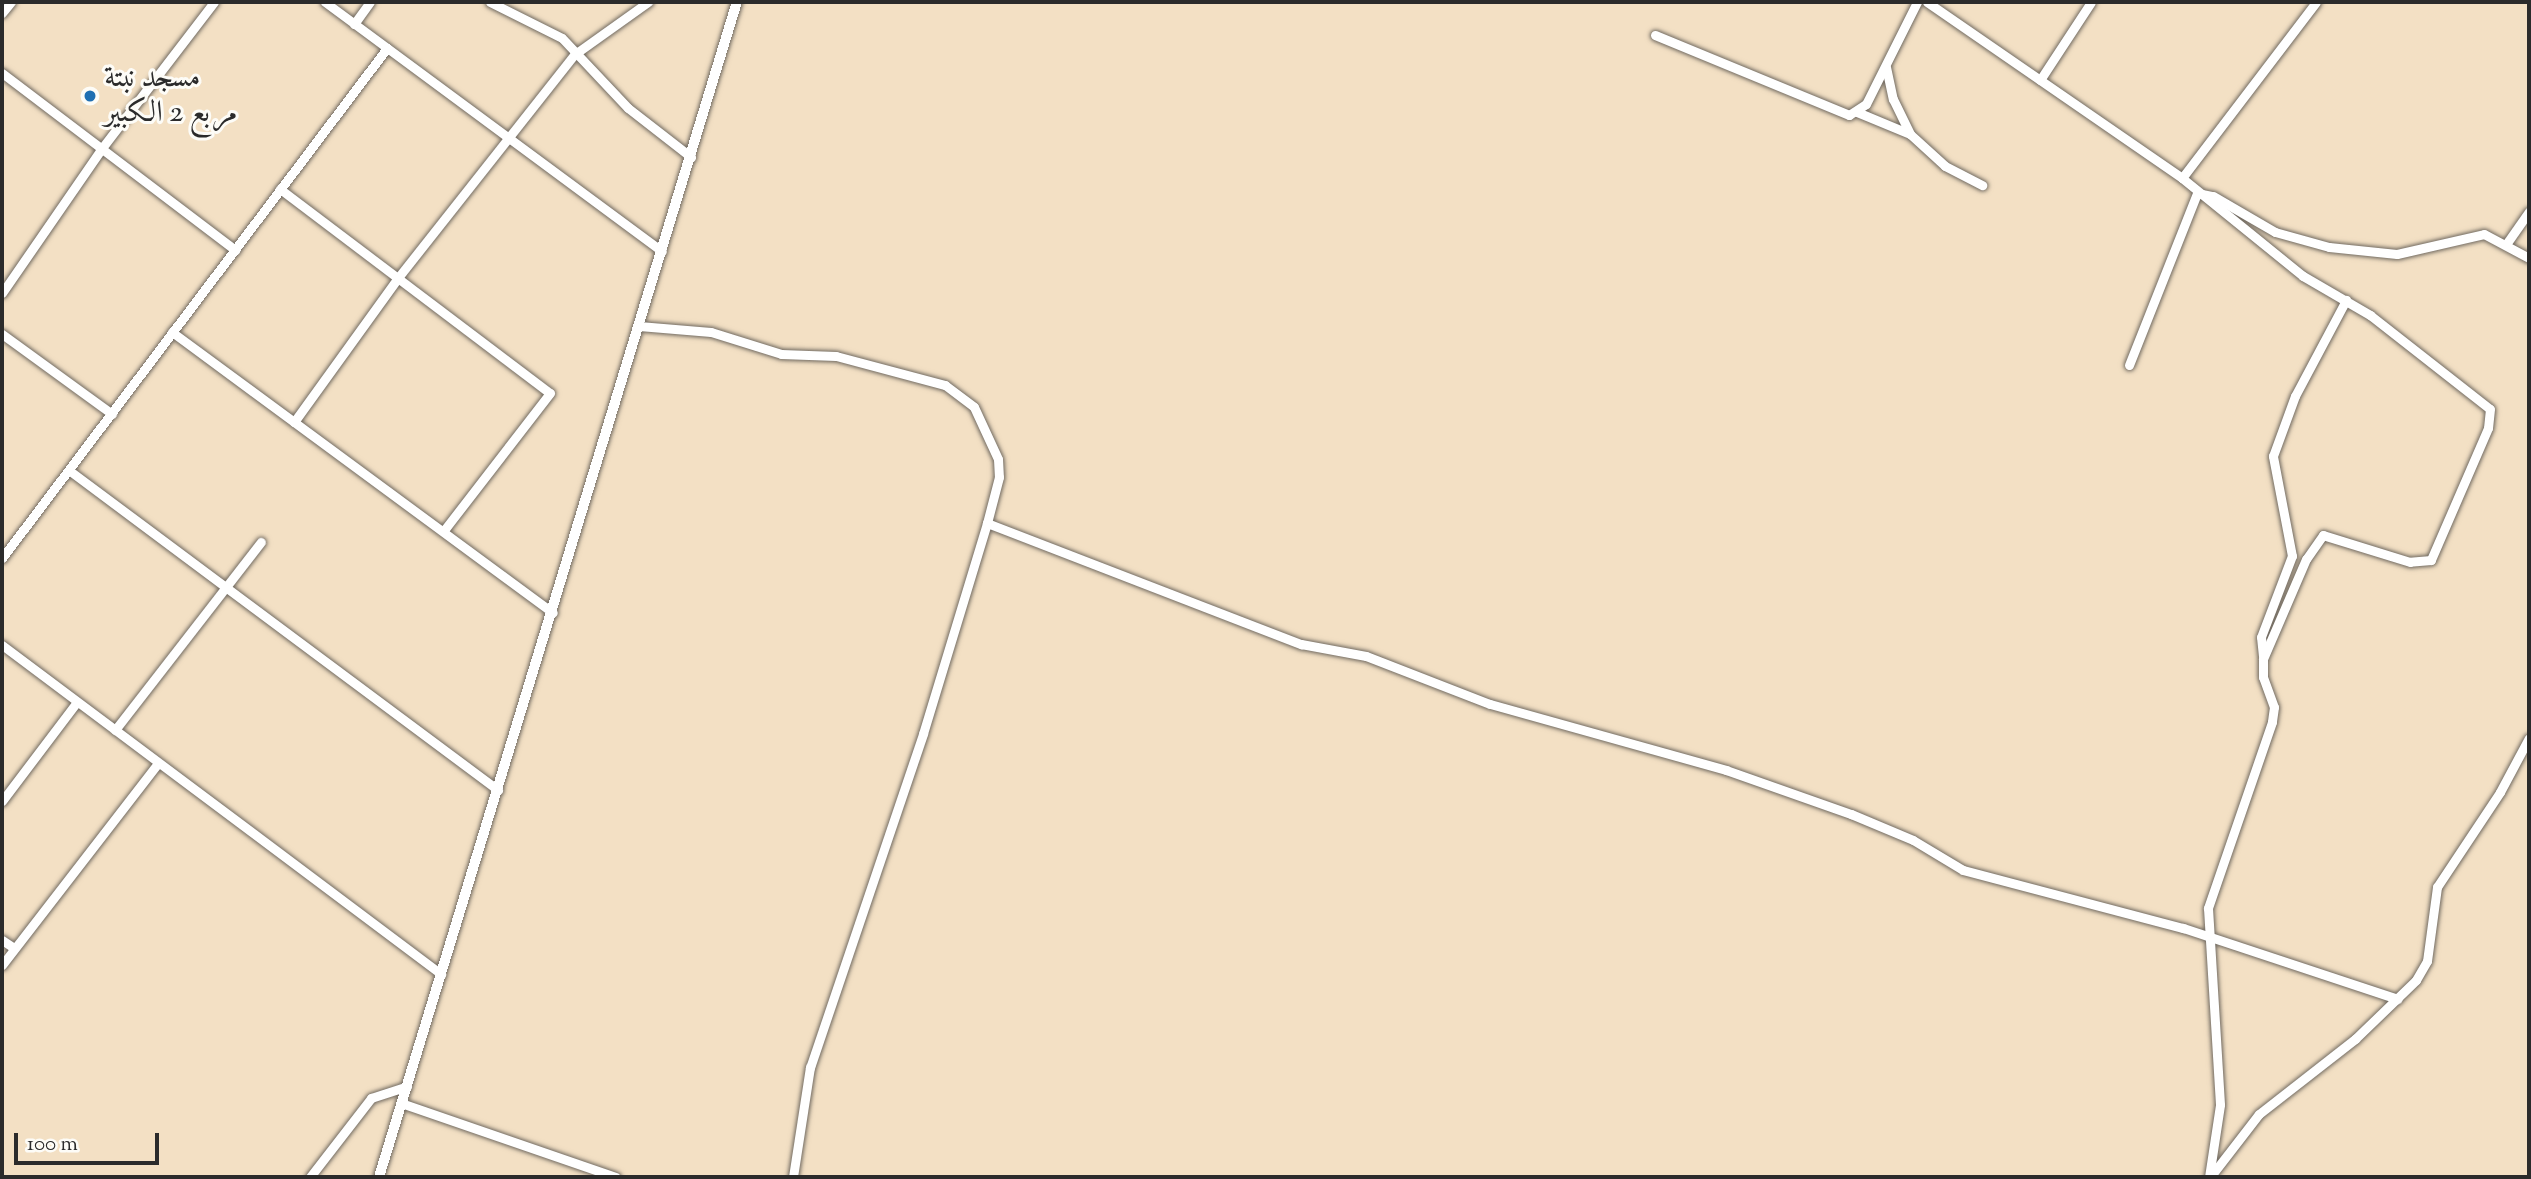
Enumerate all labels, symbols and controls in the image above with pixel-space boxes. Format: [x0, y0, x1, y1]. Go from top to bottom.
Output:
place label: مسجد نبتة مربع 2 الكبير [104, 61, 237, 132]
marker: مسجد نبتة مربع 2 الكبير [82, 88, 98, 104]
scale bar [18, 1120, 163, 1164]
text: 100 m [27, 1130, 78, 1160]

